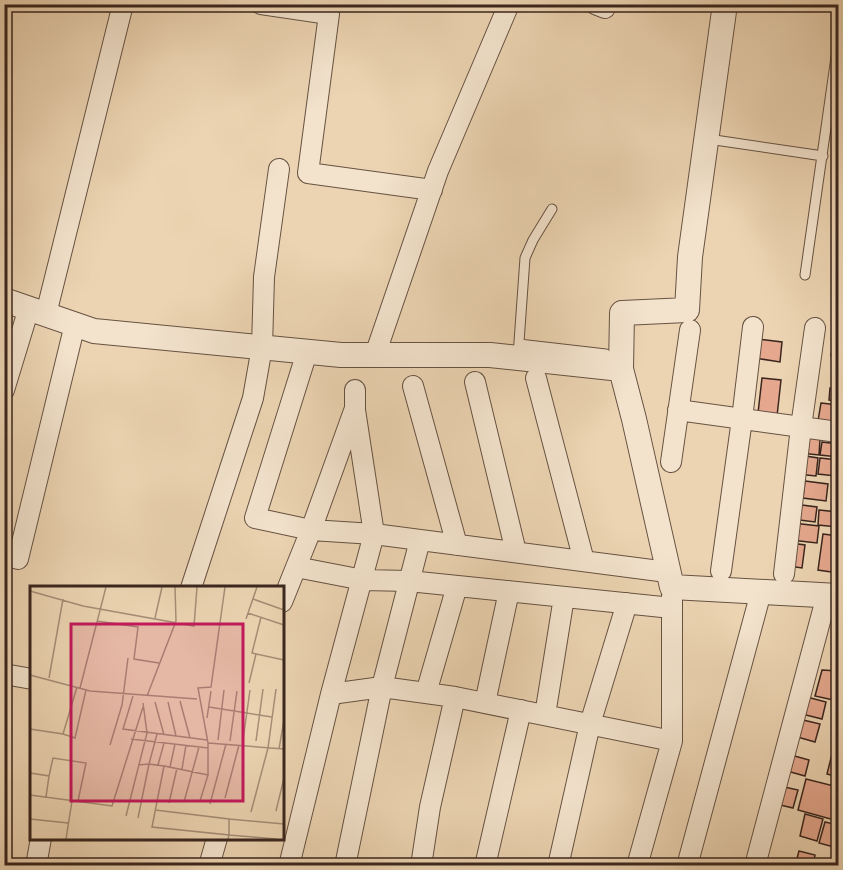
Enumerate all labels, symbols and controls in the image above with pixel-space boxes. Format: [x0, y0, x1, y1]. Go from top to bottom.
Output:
inset map [30, 586, 284, 840]

